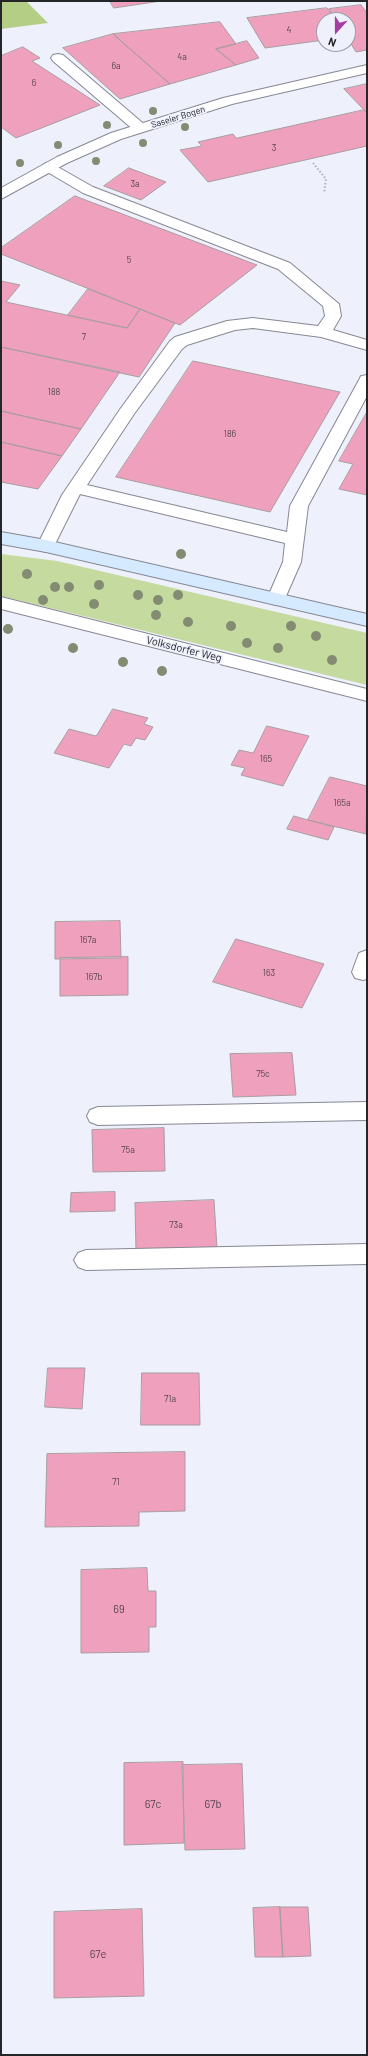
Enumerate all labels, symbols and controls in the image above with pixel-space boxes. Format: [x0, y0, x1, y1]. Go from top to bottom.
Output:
north arrow [316, 12, 356, 52]
house number: 4 [287, 25, 291, 35]
text: N [326, 35, 338, 50]
house number: 4a [177, 52, 187, 62]
house number: 6a [111, 61, 121, 71]
house number: 6 [32, 78, 36, 88]
street label: Saseler Bogen [150, 104, 206, 130]
house number: 3 [272, 143, 276, 153]
house number: 3a [130, 179, 140, 189]
house number: 5 [127, 255, 131, 265]
house number: 7 [82, 332, 86, 342]
house number: 188 [48, 387, 60, 397]
house number: 186 [224, 429, 236, 439]
street label: Volksdorfer Weg [145, 633, 223, 665]
house number: 165 [260, 754, 272, 764]
house number: 165a [333, 798, 351, 808]
house number: 167a [80, 935, 96, 945]
house number: 163 [263, 968, 275, 978]
house number: 167b [86, 972, 102, 982]
house number: 75c [256, 1069, 270, 1079]
house number: 75a [121, 1145, 135, 1155]
house number: 73a [169, 1220, 183, 1230]
house number: 71a [164, 1394, 176, 1404]
house number: 71 [112, 1477, 120, 1487]
house number: 69 [113, 1602, 125, 1616]
house number: 67c [145, 1797, 161, 1811]
house number: 67b [205, 1797, 221, 1811]
house number: 67e [90, 1947, 106, 1961]

